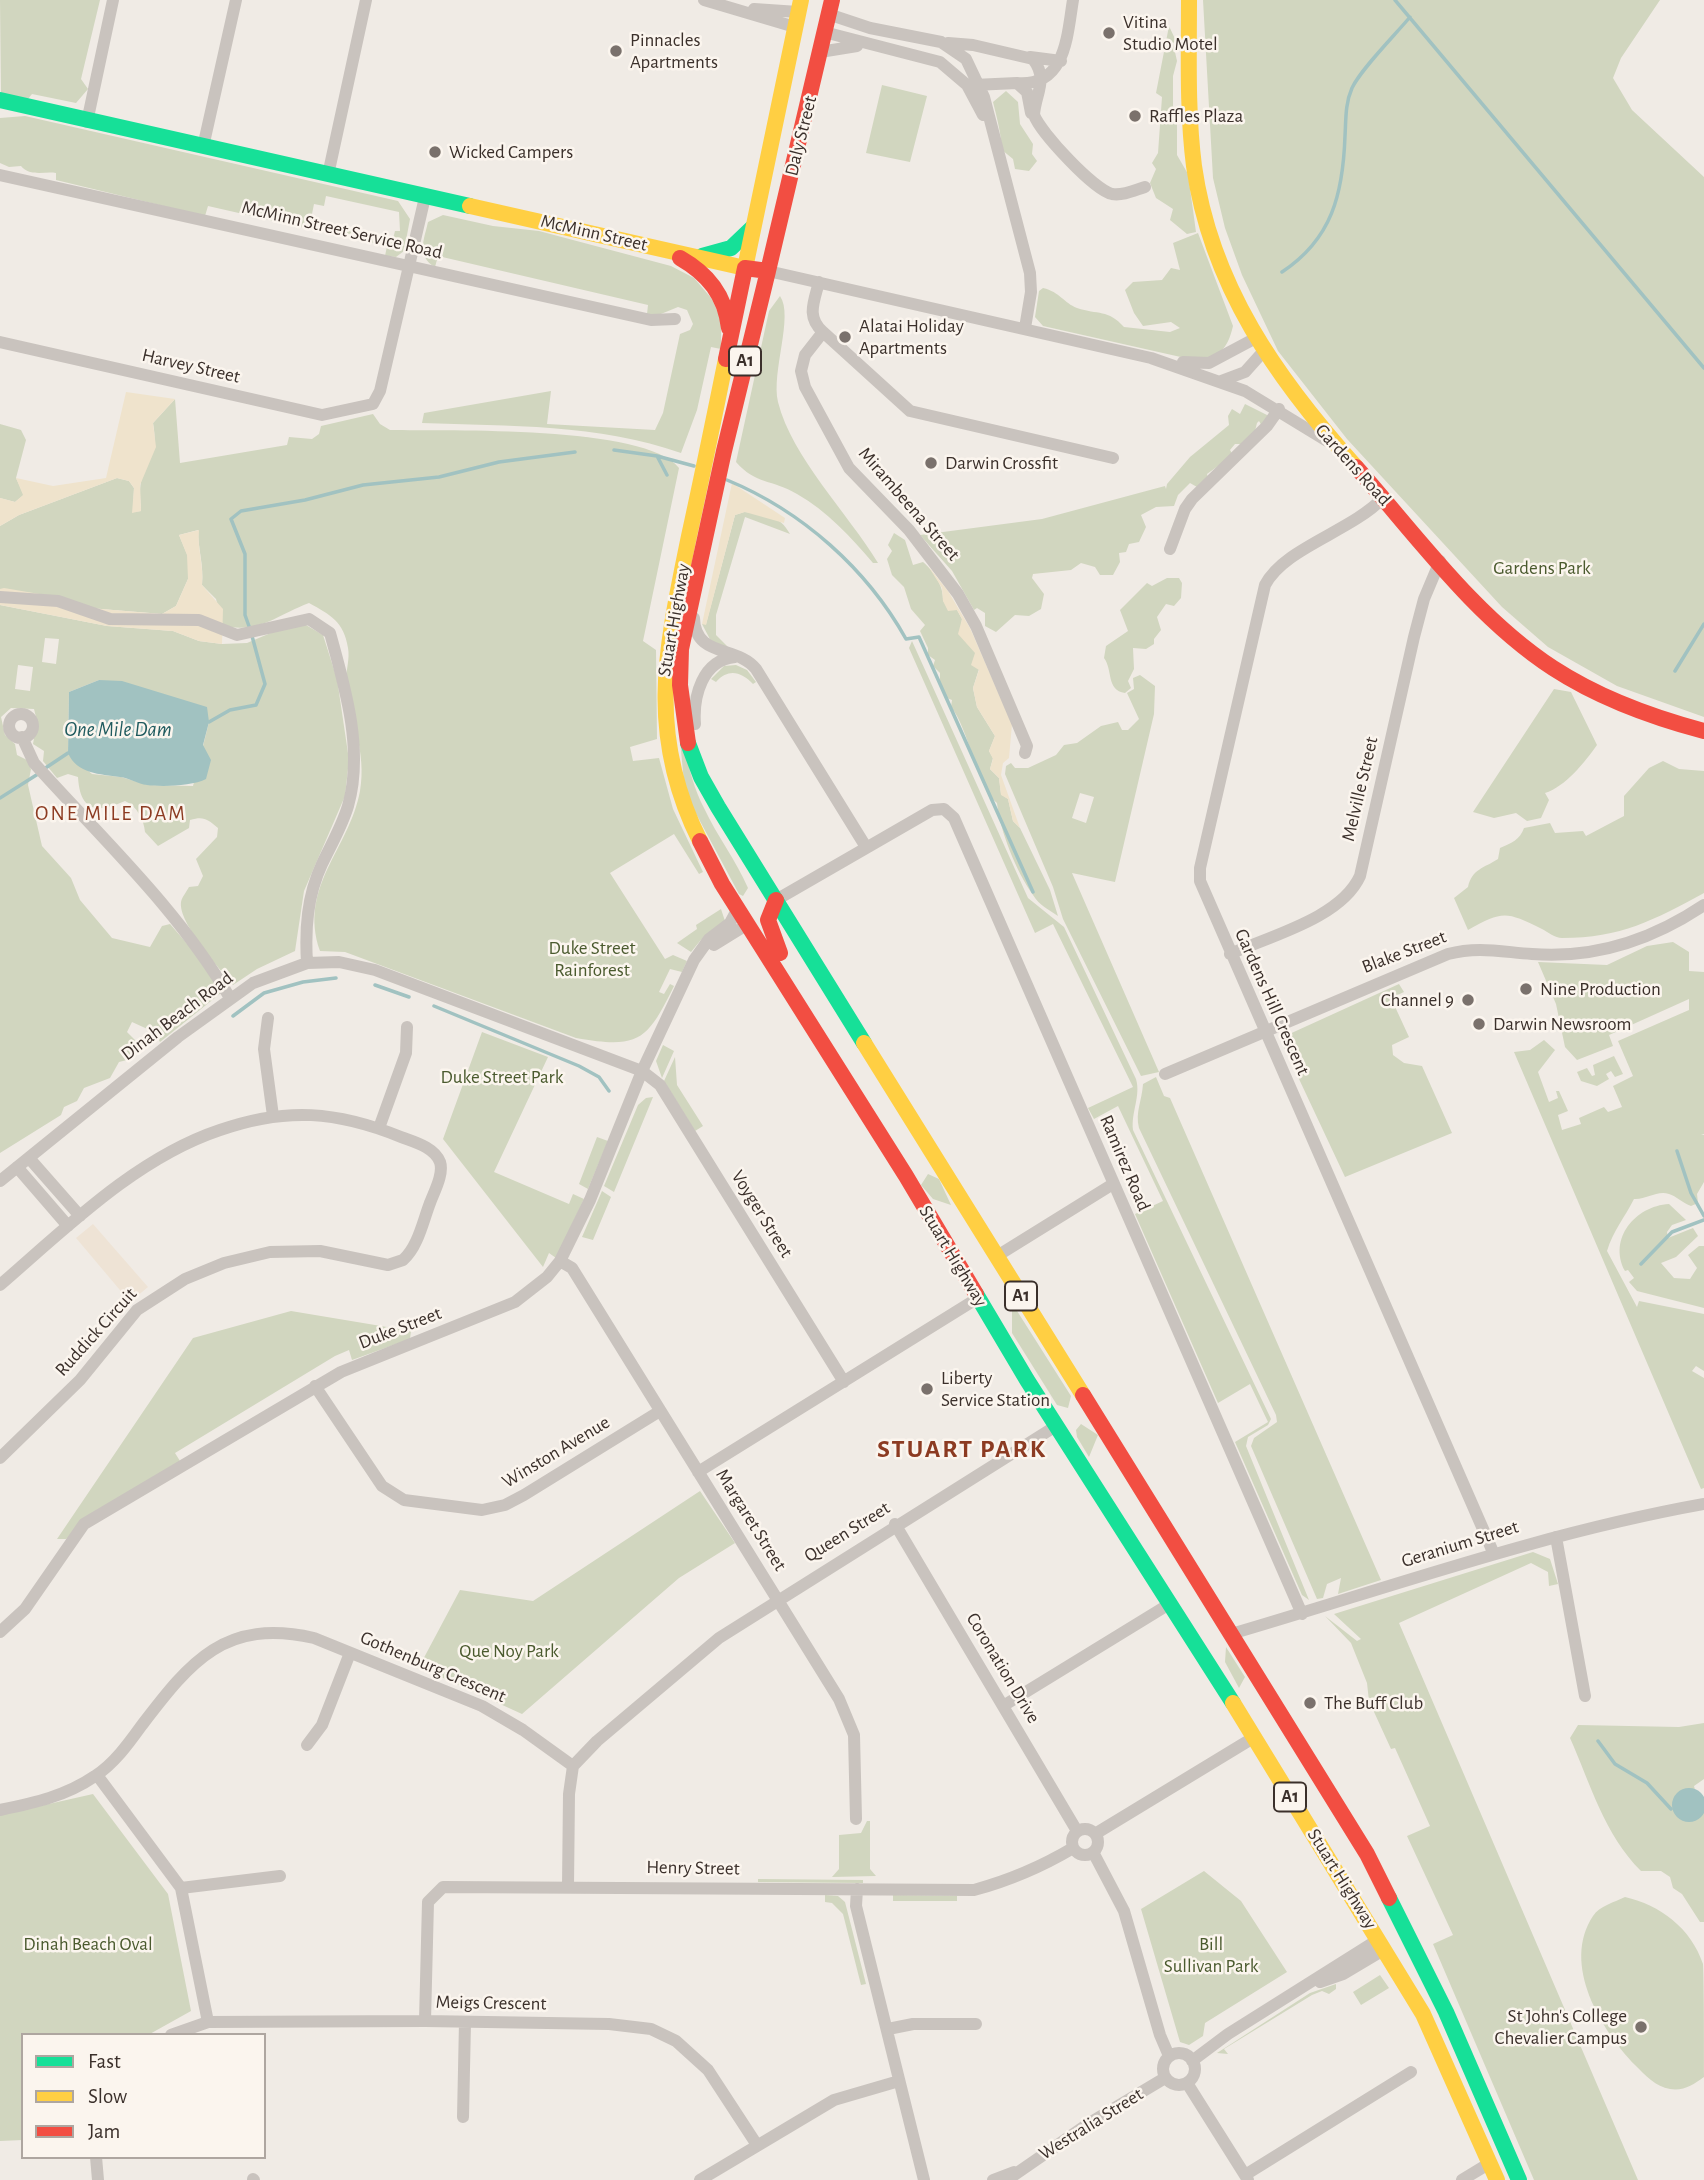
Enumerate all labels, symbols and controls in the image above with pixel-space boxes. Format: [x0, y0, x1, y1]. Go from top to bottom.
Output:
place label: Vitina Studio Motel [1123, 11, 1218, 55]
marker: Vitina Studio Motel [1101, 25, 1117, 41]
place label: Pinnacles Apartments [630, 29, 718, 73]
marker: Pinnacles Apartments [608, 43, 624, 59]
street label: Daly Street [780, 94, 822, 178]
place label: Raffles Plaza [1149, 105, 1243, 127]
marker: Raffles Plaza [1127, 108, 1143, 124]
place label: Wicked Campers [449, 141, 573, 163]
marker: Wicked Campers [427, 144, 443, 160]
street label: McMinn Street Service Road [239, 196, 445, 264]
street label: McMinn Street [538, 210, 650, 256]
place label: Alatai Holiday Apartments [859, 315, 964, 359]
marker: Alatai Holiday Apartments [837, 329, 853, 345]
street label: Harvey Street [140, 344, 242, 388]
road number: A1 [729, 346, 761, 376]
street label: Gardens Road [1310, 419, 1396, 511]
street label: Mirambeena Street [853, 443, 965, 565]
place label: Darwin Crossfit [945, 452, 1058, 474]
marker: Darwin Crossfit [923, 455, 939, 471]
park label: Gardens Park [1493, 557, 1591, 579]
street label: Stuart Highway [653, 562, 695, 678]
water label: One Mile Dam [64, 717, 172, 743]
street label: Melville Street [1337, 734, 1383, 844]
district label: ONE MILE DAM [37, 801, 185, 827]
street label: Gardens Hill Crescent [1229, 925, 1315, 1079]
street label: Blake Street [1359, 925, 1449, 979]
park label: Duke Street Rainforest [549, 937, 635, 981]
street label: Dinah Beach Road [117, 967, 237, 1065]
place label: Nine Production [1540, 978, 1661, 1000]
marker: Nine Production [1518, 981, 1534, 997]
place label: Channel 9 [1381, 989, 1454, 1011]
marker: Channel 9 [1460, 992, 1476, 1008]
place label: Darwin Newsroom [1493, 1013, 1632, 1035]
marker: Darwin Newsroom [1471, 1016, 1487, 1032]
park label: Duke Street Park [441, 1066, 563, 1088]
street label: Ramirez Road [1095, 1112, 1155, 1214]
street label: Voyger Street [726, 1166, 798, 1262]
street label: Stuart Highway [914, 1201, 992, 1311]
road number: A1 [1005, 1282, 1037, 1310]
street label: Ruddick Circuit [50, 1283, 142, 1381]
street label: Duke Street [355, 1302, 445, 1354]
place label: Liberty Service Station [941, 1367, 1050, 1411]
marker: Liberty Service Station [919, 1381, 935, 1397]
street label: Winston Avenue [498, 1411, 614, 1493]
district label: STUART PARK [878, 1433, 1046, 1465]
street label: Margaret Street [711, 1465, 791, 1575]
street label: Queen Street [800, 1497, 894, 1567]
street label: Geranium Street [1399, 1515, 1521, 1573]
street label: Coronation Drive [961, 1609, 1045, 1727]
street label: Gothenburg Crescent [357, 1626, 509, 1708]
park label: Que Noy Park [459, 1640, 559, 1662]
place label: The Buff Club [1324, 1692, 1423, 1714]
marker: The Buff Club [1302, 1695, 1318, 1711]
road number: A1 [1274, 1782, 1306, 1812]
street label: Stuart Highway [1302, 1825, 1382, 1933]
street label: Henry Street [646, 1856, 740, 1880]
park label: Dinah Beach Oval [23, 1933, 153, 1955]
park label: Bill Sullivan Park [1164, 1933, 1258, 1977]
street label: Meigs Crescent [435, 1991, 547, 2015]
place label: St John's College Chevalier Campus [1495, 2005, 1627, 2049]
marker: St John's College Chevalier Campus [1633, 2019, 1649, 2035]
legend [21, 2033, 266, 2159]
text: Fast [88, 2051, 121, 2072]
street label: Westralia Street [1035, 2083, 1147, 2165]
text: Slow [88, 2086, 127, 2107]
text: Jam [88, 2121, 120, 2142]

